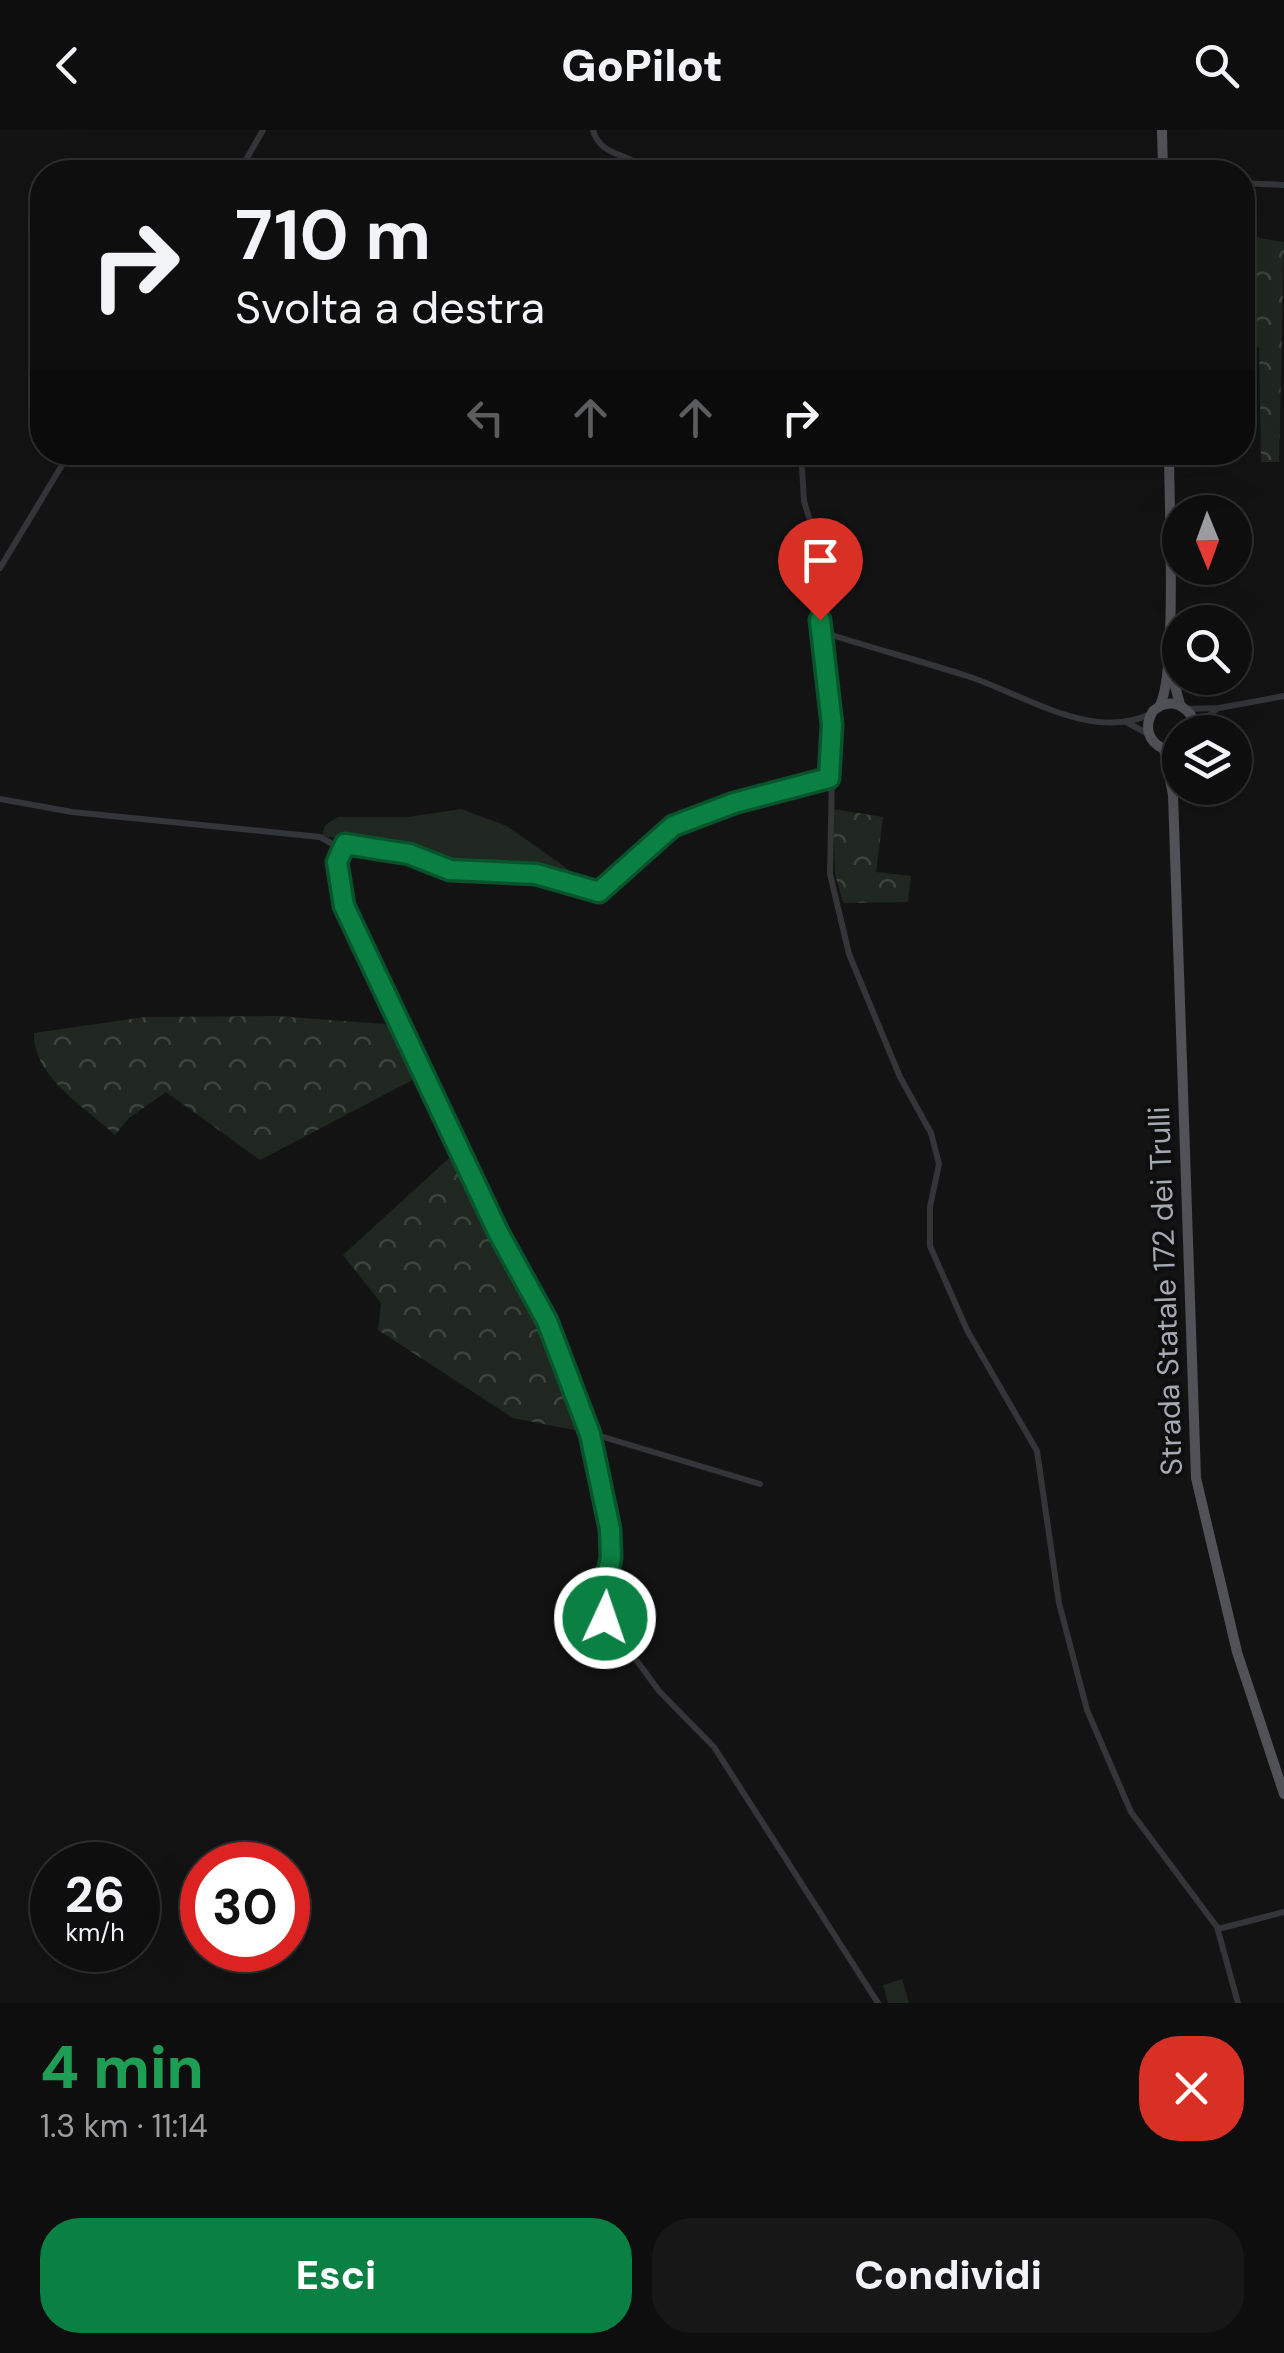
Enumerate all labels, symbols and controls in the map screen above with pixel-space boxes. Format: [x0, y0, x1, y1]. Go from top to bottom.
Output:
text: GoPilot [561, 36, 723, 95]
icon: back [40, 38, 95, 93]
icon: search [1189, 38, 1244, 93]
text: 710 m [235, 190, 431, 281]
icon: right [70, 200, 200, 330]
text: Svolta a destra [235, 278, 545, 337]
icon: left [458, 390, 513, 445]
icon: ahead [563, 390, 618, 445]
icon: ahead [668, 390, 723, 445]
icon: right [773, 390, 828, 445]
north arrow [1162, 495, 1252, 585]
map controls [1162, 495, 1252, 805]
pin [778, 518, 863, 621]
icon: arrive [793, 533, 848, 588]
button: search [1162, 605, 1252, 695]
button: layers [1162, 715, 1252, 805]
street label: Strada Statale 172 dei Trulli [1139, 1106, 1191, 1476]
position arrow [553, 1566, 657, 1670]
speed limit sign: 30 [180, 1842, 310, 1972]
text: 26 [65, 1862, 125, 1928]
text: km/h [65, 1916, 125, 1949]
text: 4 min [40, 2028, 204, 2107]
button: close [1139, 2036, 1244, 2141]
text: 1.3 km · 11:14 [40, 2105, 208, 2147]
button: Esci [40, 2218, 632, 2333]
button: Condividi [652, 2218, 1244, 2333]

